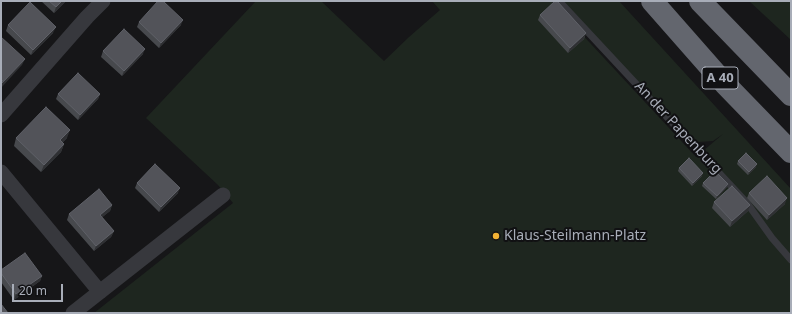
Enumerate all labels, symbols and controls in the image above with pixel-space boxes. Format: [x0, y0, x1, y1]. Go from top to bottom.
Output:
road number: A 40 [702, 67, 738, 89]
street label: An der Papenburg [631, 78, 725, 178]
place label: Klaus-Steilmann-Platz [504, 228, 646, 244]
marker: Klaus-Steilmann-Platz [491, 231, 501, 241]
scale bar [14, 276, 65, 302]
text: 20 m [19, 282, 47, 299]

